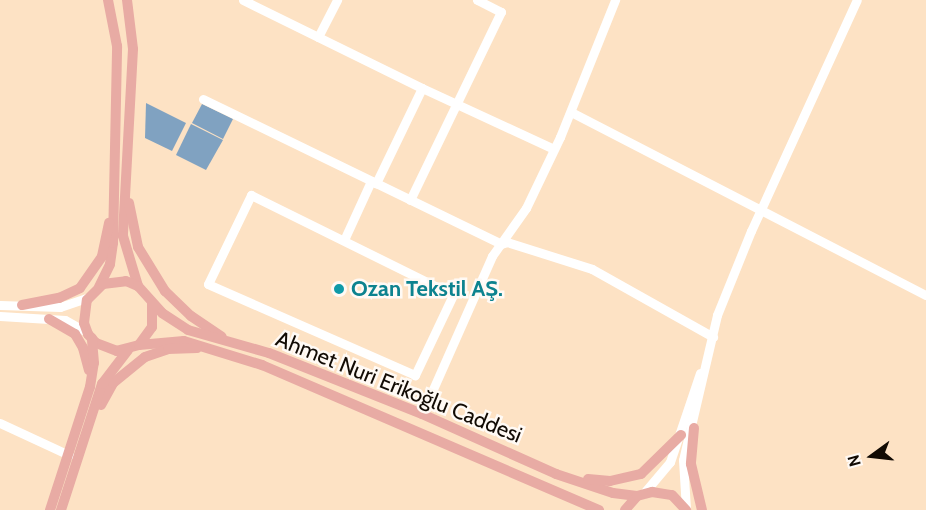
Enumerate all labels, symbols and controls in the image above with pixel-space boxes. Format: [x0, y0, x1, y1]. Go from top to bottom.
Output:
place label: Ozan Tekstil AŞ. [351, 276, 503, 302]
marker: Ozan Tekstil AŞ. [332, 282, 346, 296]
street label: Ahmet Nuri Erikoğlu Caddesi [272, 325, 526, 449]
north arrow [842, 426, 902, 486]
text: N [843, 453, 865, 469]

